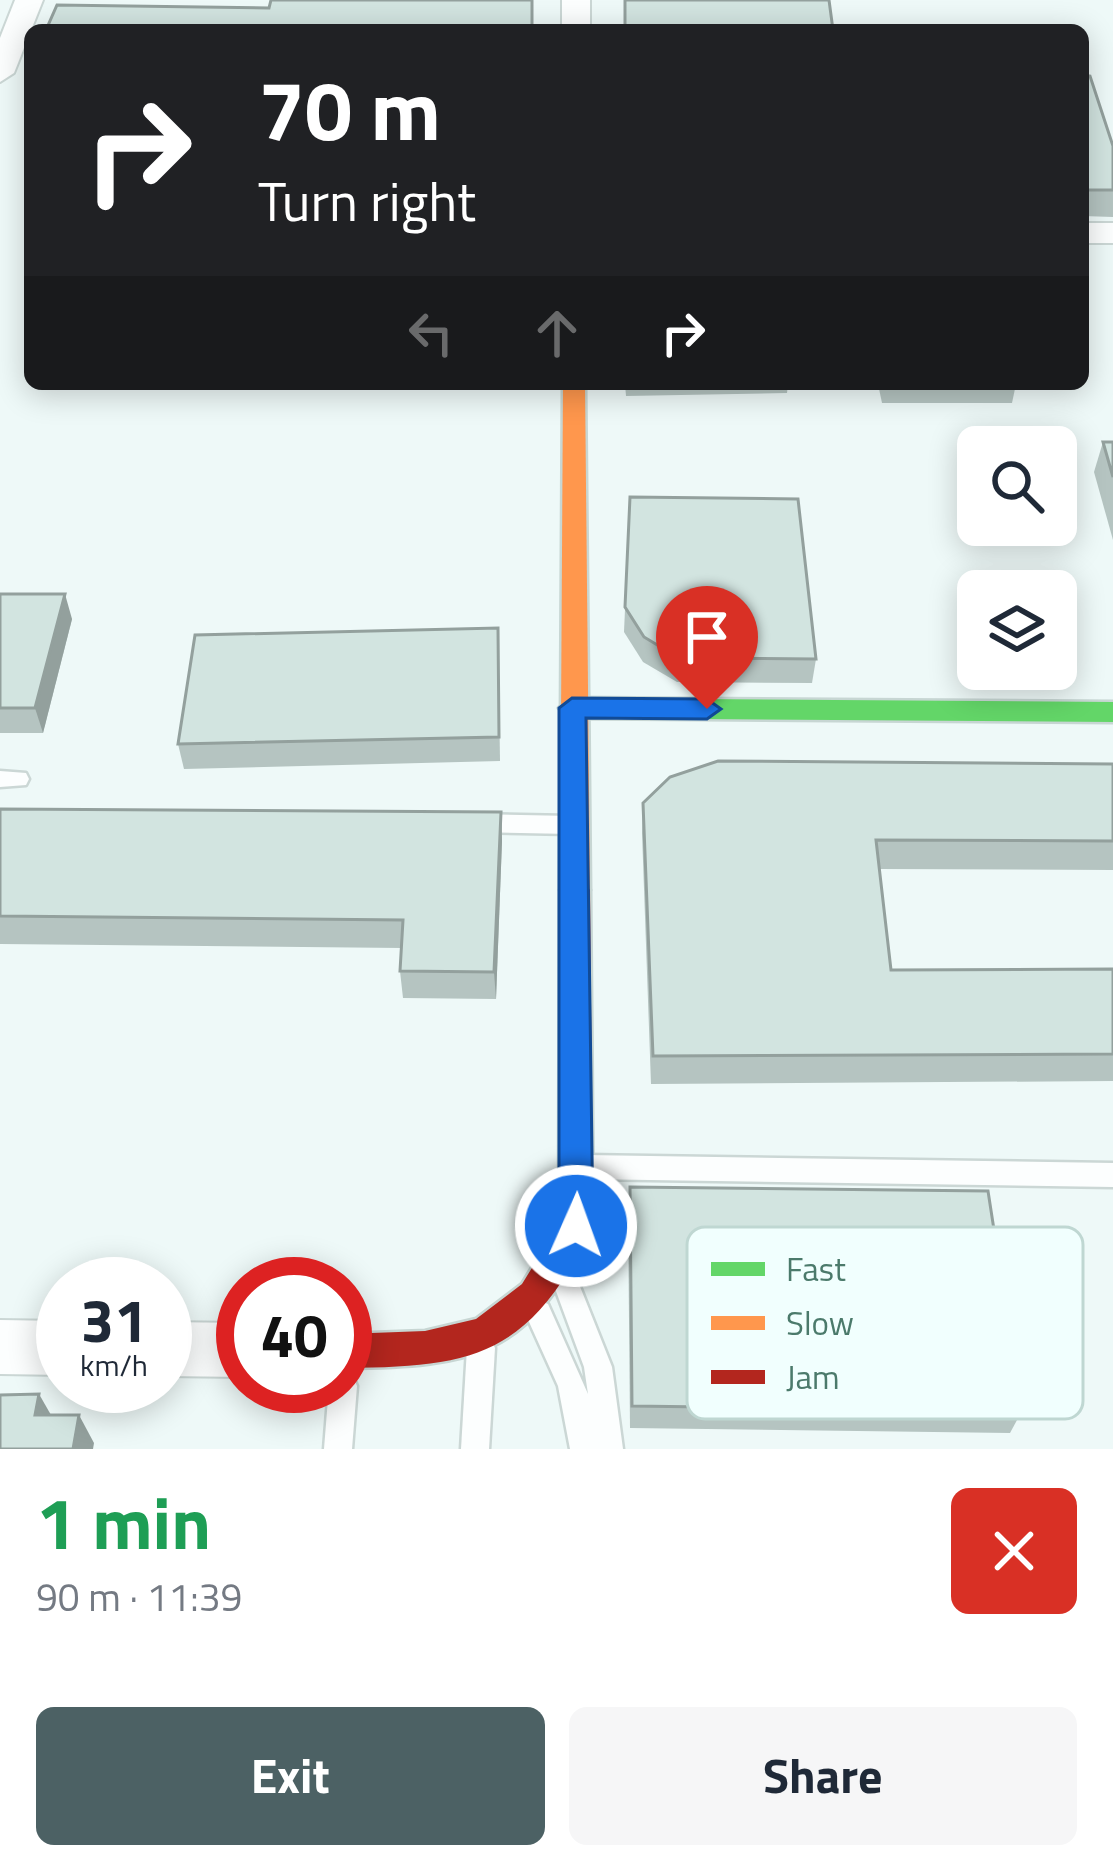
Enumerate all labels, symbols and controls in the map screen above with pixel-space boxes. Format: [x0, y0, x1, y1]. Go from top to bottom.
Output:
text: 70 m [258, 45, 441, 173]
icon: right [60, 72, 216, 228]
text: Turn right [258, 160, 476, 242]
icon: left [398, 300, 464, 366]
icon: ahead [524, 300, 590, 366]
icon: right [650, 300, 716, 366]
map controls [957, 426, 1077, 690]
button: search [957, 426, 1077, 546]
button: layers [957, 570, 1077, 690]
pin [656, 586, 758, 709]
icon: arrive [674, 604, 740, 670]
position arrow [513, 1163, 639, 1289]
legend [687, 1227, 1083, 1419]
text: Fast [786, 1244, 846, 1294]
speed limit sign: 40 [216, 1257, 372, 1413]
text: 31 [80, 1274, 148, 1365]
text: Slow [786, 1298, 854, 1348]
text: km/h [80, 1342, 148, 1388]
text: Jam [786, 1352, 840, 1402]
text: 1 min [36, 1467, 211, 1577]
button: close [951, 1488, 1077, 1614]
text: 90 m · 11:39 [36, 1567, 242, 1626]
button: Exit [36, 1707, 545, 1845]
button: Share [569, 1707, 1077, 1845]

